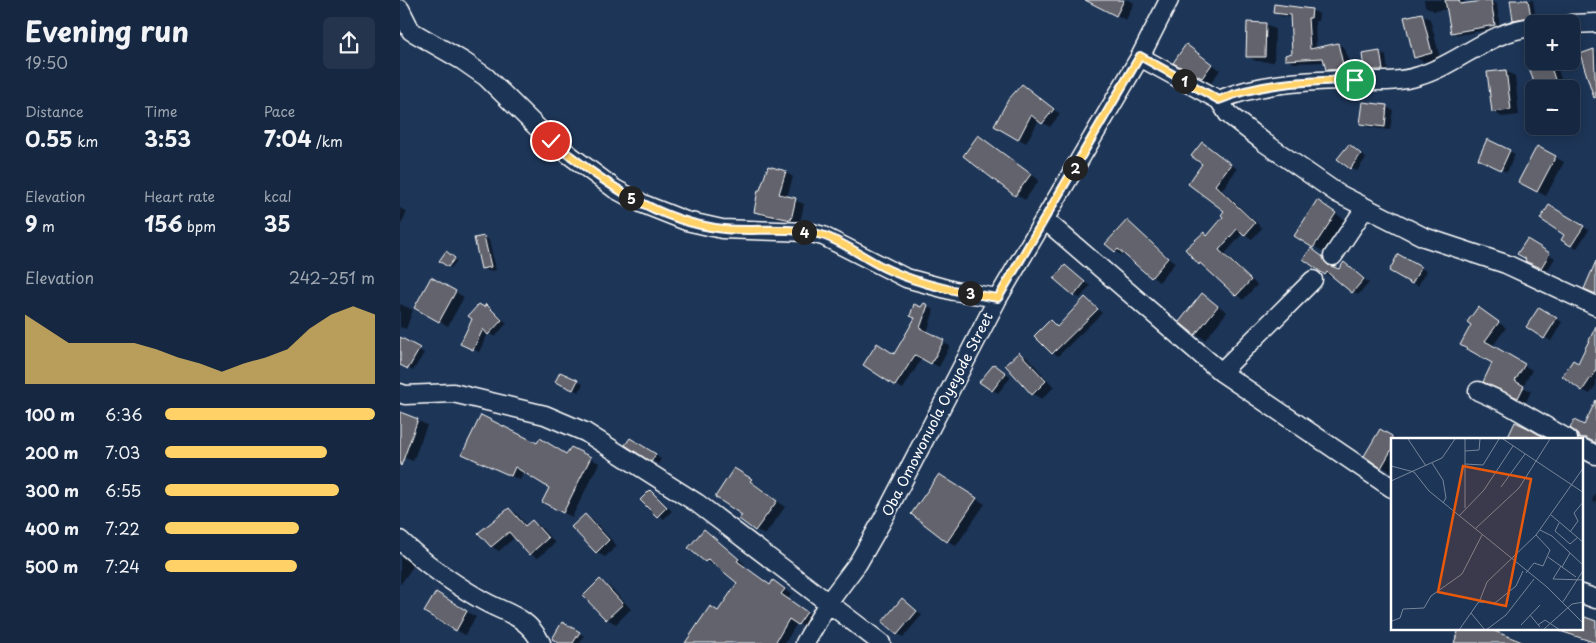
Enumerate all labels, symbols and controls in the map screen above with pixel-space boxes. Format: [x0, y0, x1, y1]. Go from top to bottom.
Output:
text: Evening run [25, 9, 189, 52]
map controls [1525, 15, 1580, 135]
button: + [1525, 15, 1580, 70]
button: share [323, 17, 375, 69]
text: 19:50 [25, 50, 68, 74]
pin [1334, 59, 1376, 101]
icon: arrive [1341, 66, 1369, 94]
pin: 1 [1172, 68, 1196, 94]
text: 1 [1181, 71, 1188, 92]
button: − [1525, 80, 1580, 135]
text: Distance [25, 101, 84, 122]
text: Time [144, 101, 177, 122]
text: Pace [264, 101, 295, 122]
pin [530, 120, 572, 162]
text: 0.55 [25, 122, 73, 154]
text: 3:53 [144, 122, 191, 154]
text: 7:04 [264, 122, 311, 154]
icon: check [537, 127, 565, 155]
text: km [73, 131, 98, 152]
text: /km [311, 131, 343, 152]
pin: 2 [1062, 156, 1088, 180]
text: 2 [1071, 158, 1080, 179]
text: Elevation [25, 186, 85, 207]
text: Heart rate [144, 186, 215, 207]
text: kcal [264, 186, 292, 207]
pin: 5 [618, 186, 644, 210]
text: 5 [627, 188, 636, 209]
text: 9 [25, 207, 38, 239]
text: 156 [144, 207, 182, 239]
text: 35 [264, 207, 291, 239]
text: m [38, 216, 55, 237]
text: bpm [182, 216, 216, 237]
pin: 4 [792, 220, 816, 244]
text: 4 [800, 222, 809, 243]
text: Elevation [25, 265, 94, 289]
text: 242–251 m [289, 265, 375, 289]
pin: 3 [958, 280, 982, 306]
text: 3 [966, 283, 975, 304]
street label: Oba Omowonuola Oyeyode Street [876, 308, 998, 520]
text: 100 m [25, 402, 75, 426]
text: 6:36 [105, 402, 143, 426]
inset map [1391, 438, 1584, 630]
text: 200 m [25, 440, 79, 464]
text: 7:03 [105, 440, 140, 464]
text: 300 m [25, 478, 79, 502]
text: 6:55 [105, 478, 141, 502]
text: 400 m [25, 516, 79, 540]
text: 7:22 [105, 516, 140, 540]
text: 500 m [25, 554, 78, 578]
text: 7:24 [105, 554, 140, 578]

